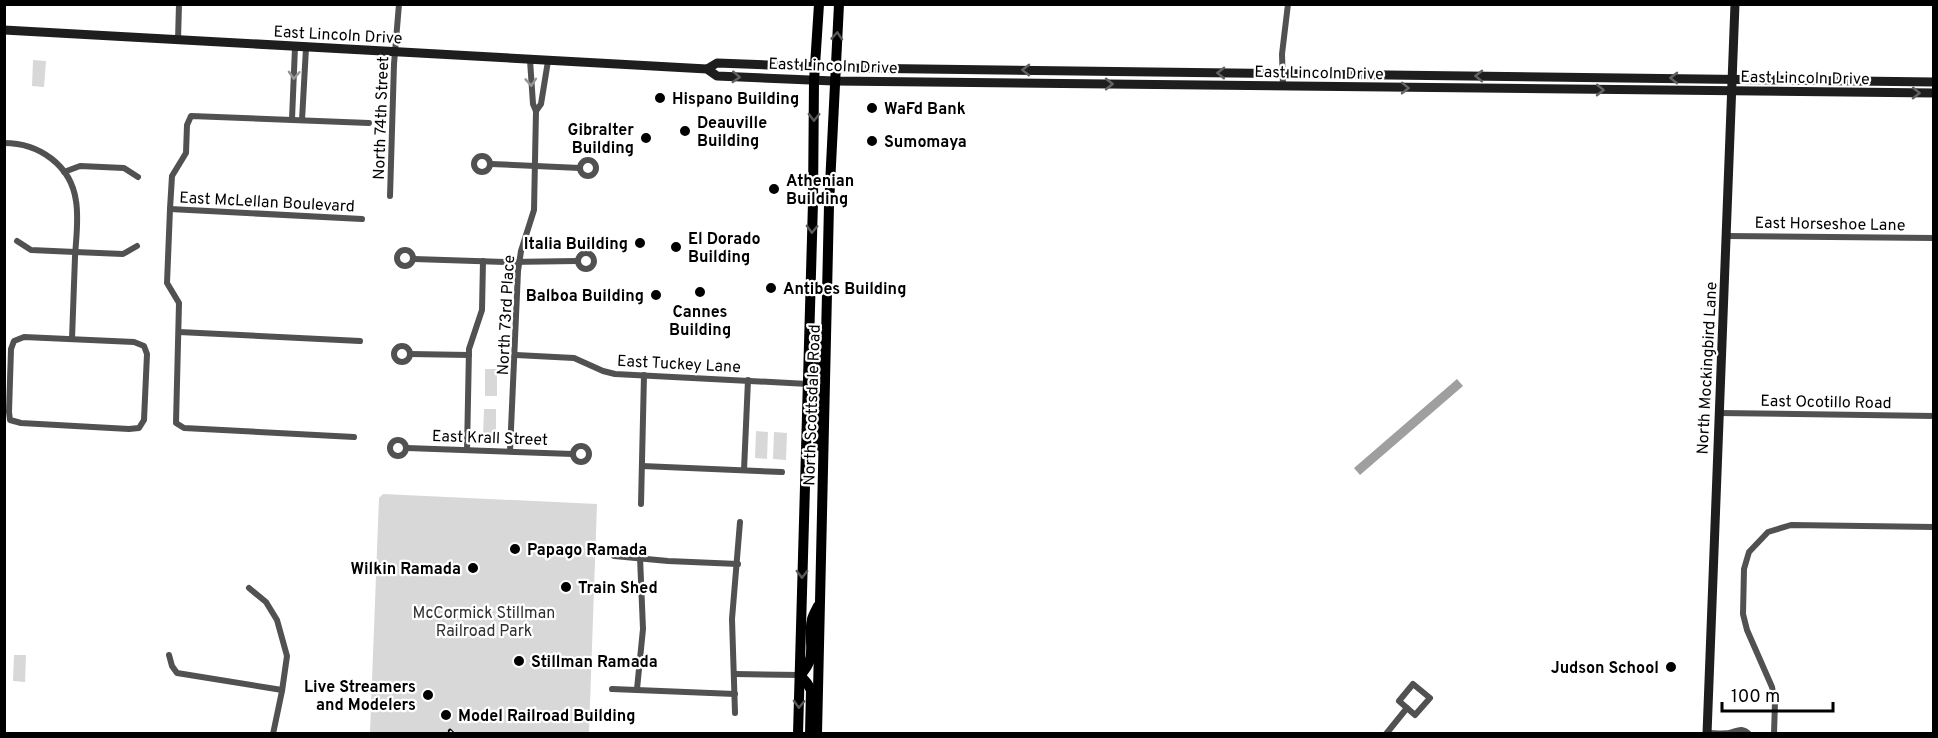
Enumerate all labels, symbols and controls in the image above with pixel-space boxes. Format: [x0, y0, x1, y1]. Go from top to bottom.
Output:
street label: East Lincoln Drive [273, 23, 403, 49]
one-way arrow [830, 31, 843, 40]
street label: East Lincoln Drive [768, 55, 898, 79]
street label: North 74th Street [370, 56, 394, 180]
street label: East Lincoln Drive [1254, 63, 1384, 85]
one-way arrow [1021, 64, 1030, 76]
one-way arrow [1216, 67, 1225, 80]
street label: East Lincoln Drive [1740, 68, 1870, 90]
one-way arrow [732, 70, 741, 83]
one-way arrow [1474, 70, 1483, 82]
one-way arrow [288, 71, 301, 80]
one-way arrow [1669, 72, 1678, 84]
one-way arrow [524, 77, 537, 86]
one-way arrow [1104, 78, 1113, 90]
one-way arrow [1400, 82, 1409, 94]
one-way arrow [1595, 84, 1604, 96]
one-way arrow [1912, 87, 1921, 99]
place label: Hispano Building [672, 90, 799, 110]
marker: Hispano Building [653, 91, 667, 105]
place label: WaFd Bank [884, 100, 966, 120]
marker: WaFd Bank [865, 101, 879, 115]
one-way arrow [808, 112, 820, 121]
place label: Deauville Building [697, 114, 767, 152]
place label: Gibralter Building [568, 121, 634, 159]
marker: Deauville Building [678, 124, 692, 138]
marker: Gibralter Building [639, 131, 653, 145]
place label: Sumomaya [884, 133, 967, 153]
marker: Sumomaya [865, 134, 879, 148]
place label: Athenian Building [786, 172, 854, 210]
marker: Athenian Building [767, 182, 781, 196]
street label: East McLellan Boulevard [179, 188, 355, 218]
street label: East Horseshoe Lane [1754, 214, 1905, 236]
one-way arrow [806, 225, 818, 234]
place label: El Dorado Building [688, 230, 760, 268]
place label: Italia Building [524, 235, 628, 255]
marker: Italia Building [633, 236, 647, 250]
marker: El Dorado Building [669, 240, 683, 254]
street label: North 73rd Place [494, 254, 520, 376]
place label: Antibes Building [783, 280, 906, 300]
marker: Antibes Building [764, 281, 778, 295]
street label: North Mockingbird Lane [1693, 281, 1723, 455]
marker: Cannes Building [693, 285, 707, 299]
place label: Balboa Building [526, 287, 644, 307]
marker: Balboa Building [649, 288, 663, 302]
place label: Cannes Building [669, 303, 731, 341]
street label: North Scottsdale Road [800, 324, 826, 486]
street label: East Tuckey Lane [616, 352, 741, 378]
street label: East Ocotillo Road [1760, 392, 1892, 414]
street label: East Krall Street [432, 427, 548, 451]
place label: Papago Ramada [527, 541, 647, 561]
marker: Papago Ramada [508, 542, 522, 556]
place label: Wilkin Ramada [351, 560, 461, 580]
marker: Wilkin Ramada [466, 561, 480, 575]
one-way arrow [796, 569, 808, 578]
place label: Train Shed [578, 579, 658, 599]
marker: Train Shed [559, 580, 573, 594]
park label: McCormick Stillman Railroad Park [413, 604, 555, 642]
place label: Stillman Ramada [531, 653, 658, 673]
marker: Stillman Ramada [512, 654, 526, 668]
place label: Judson School [1551, 659, 1659, 679]
marker: Judson School [1664, 660, 1678, 674]
scale bar [1722, 675, 1833, 713]
place label: Live Streamers and Modelers [304, 678, 416, 716]
text: 100 m [1731, 686, 1780, 709]
marker: Live Streamers and Modelers [421, 688, 435, 702]
one-way arrow [793, 700, 805, 709]
place label: Model Railroad Building [458, 707, 636, 727]
marker: Model Railroad Building [439, 708, 453, 722]

